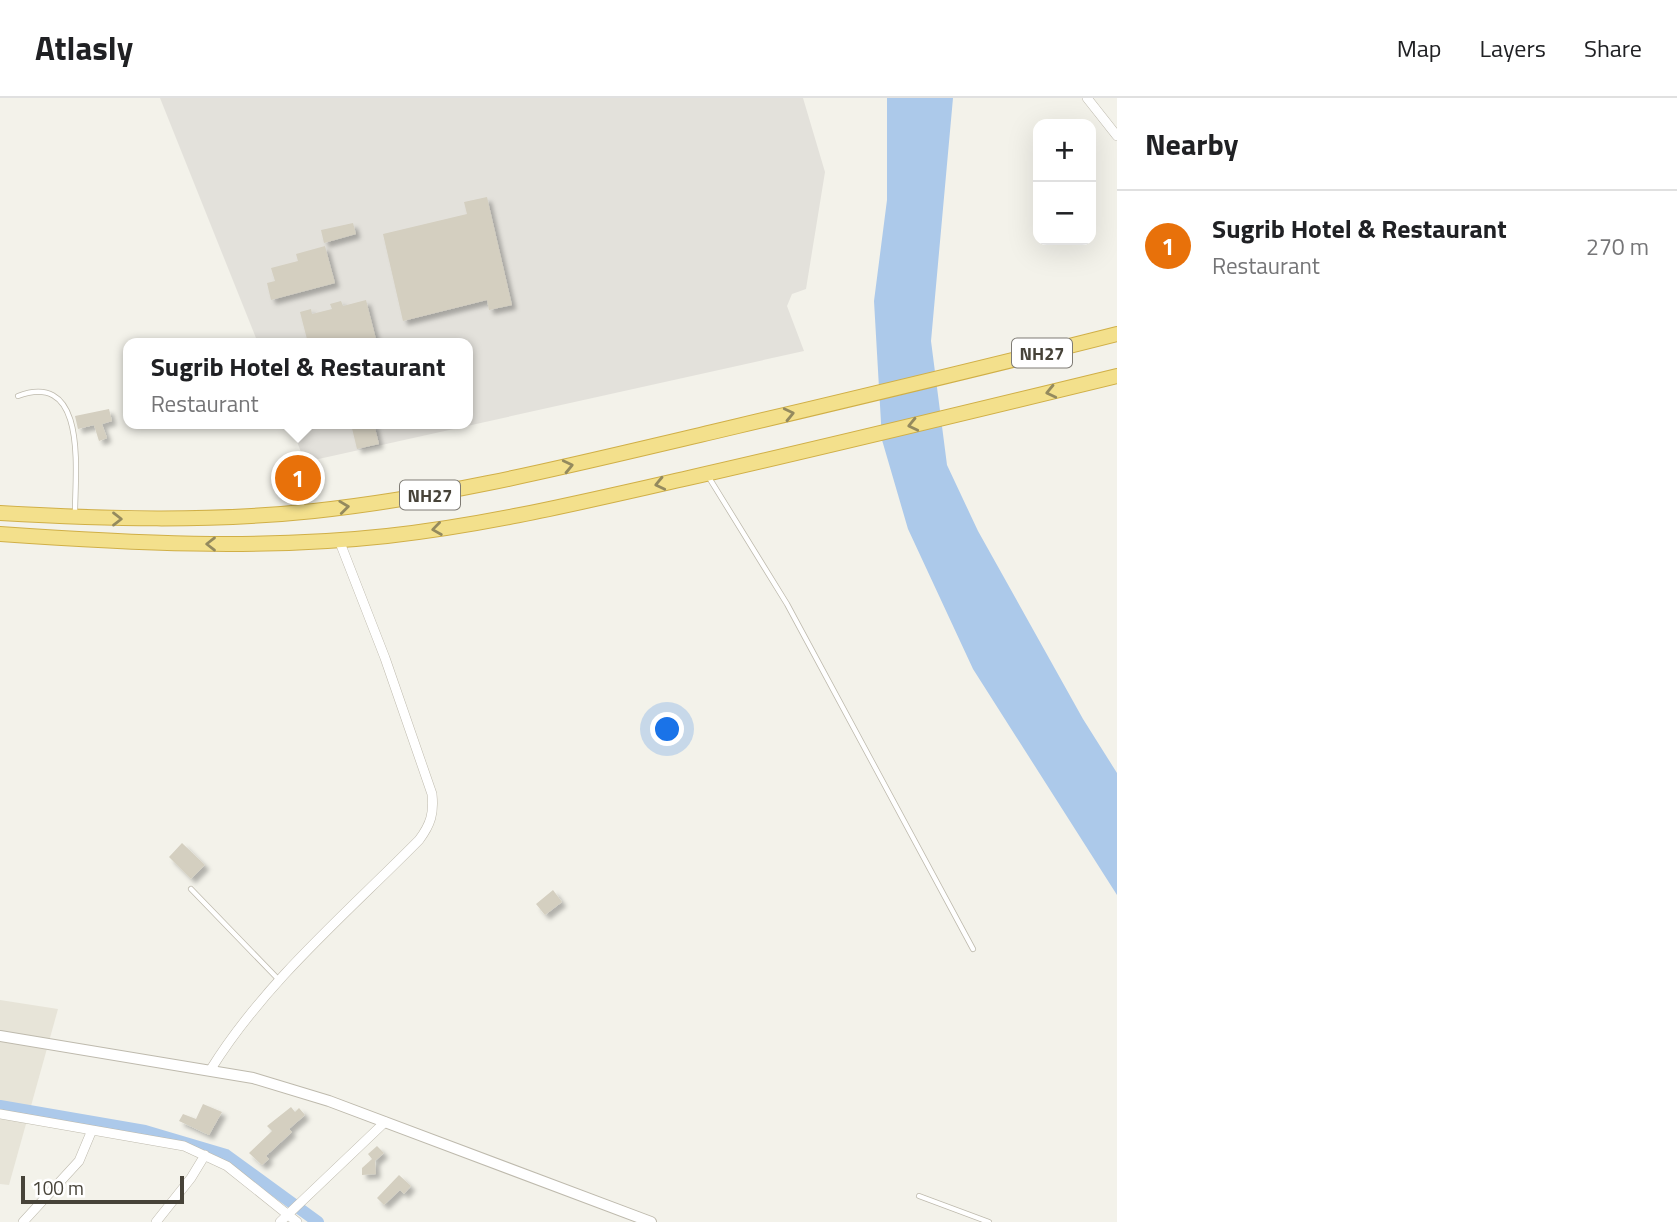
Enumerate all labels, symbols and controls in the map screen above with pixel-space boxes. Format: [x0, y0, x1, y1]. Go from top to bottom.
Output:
text: Atlasly [35, 23, 133, 73]
text: Map [1397, 30, 1442, 66]
text: Layers [1480, 30, 1546, 66]
text: Share [1584, 30, 1642, 66]
map controls [1033, 119, 1096, 245]
button: + [1033, 119, 1096, 182]
text: Nearby [1145, 121, 1238, 167]
button: − [1033, 182, 1096, 245]
text: Sugrib Hotel & Restaurant [1212, 209, 1507, 248]
text: 1 [1162, 229, 1174, 264]
text: 270 m [1586, 229, 1649, 264]
text: Restaurant [1212, 248, 1320, 283]
popup [123, 338, 473, 429]
road number: NH27 [1012, 339, 1072, 368]
text: Sugrib Hotel & Restaurant [151, 347, 445, 386]
one-way arrow [1045, 384, 1057, 398]
text: Restaurant [151, 386, 259, 421]
one-way arrow [783, 408, 795, 422]
one-way arrow [907, 417, 919, 431]
pin: 1 [275, 452, 321, 504]
one-way arrow [562, 460, 574, 474]
one-way arrow [654, 476, 666, 491]
road number: NH27 [400, 480, 460, 510]
one-way arrow [338, 500, 350, 515]
one-way arrow [112, 511, 123, 527]
one-way arrow [431, 521, 443, 536]
one-way arrow [205, 536, 215, 552]
your location [650, 712, 684, 746]
scale bar [21, 1173, 184, 1205]
text: 100 m [32, 1173, 84, 1202]

